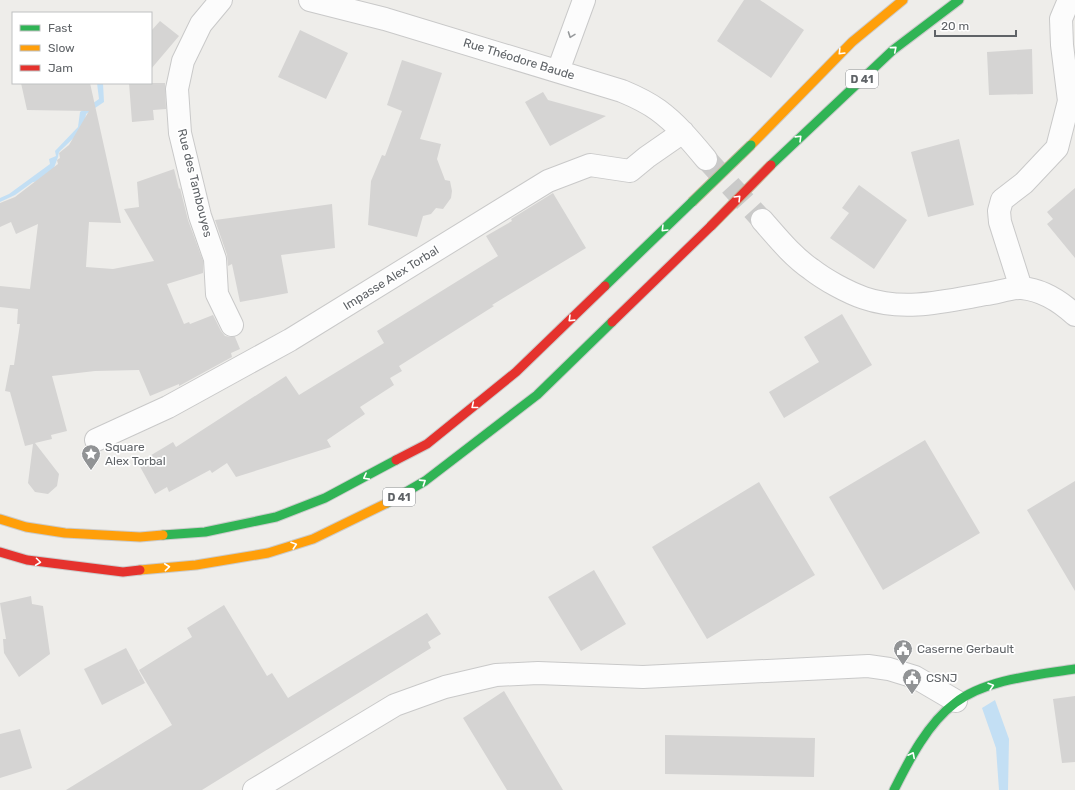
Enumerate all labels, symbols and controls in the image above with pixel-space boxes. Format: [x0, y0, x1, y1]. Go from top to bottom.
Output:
legend [12, 12, 152, 84]
scale bar [935, 12, 1016, 38]
text: 20 m [941, 19, 969, 33]
text: Fast [48, 21, 72, 35]
one-way arrow [567, 32, 575, 39]
street label: Rue Théodore Baude [462, 35, 577, 83]
text: Slow [48, 41, 75, 55]
one-way arrow [839, 47, 846, 55]
one-way arrow [889, 47, 896, 54]
text: Jam [48, 61, 73, 75]
road number: D 41 [846, 70, 878, 88]
street label: Rue des Tambouyes [175, 127, 215, 239]
one-way arrow [794, 136, 802, 143]
one-way arrow [733, 195, 741, 203]
one-way arrow [661, 224, 669, 232]
street label: Impasse Alex Torbal [341, 243, 441, 313]
one-way arrow [568, 315, 576, 322]
one-way arrow [472, 401, 479, 408]
place label: Square Alex Torbal [105, 440, 166, 468]
place icon: Square Alex Torbal [80, 443, 102, 471]
one-way arrow [362, 472, 370, 479]
one-way arrow [419, 479, 426, 486]
road number: D 41 [383, 488, 415, 506]
one-way arrow [291, 541, 298, 550]
one-way arrow [34, 557, 41, 566]
one-way arrow [164, 563, 170, 572]
public building icon: Caserne Gerbault [892, 638, 914, 666]
place label: Caserne Gerbault [917, 642, 1014, 656]
public building icon: CSNJ [901, 667, 923, 695]
place label: CSNJ [926, 671, 957, 685]
one-way arrow [988, 682, 995, 691]
one-way arrow [907, 752, 914, 760]

